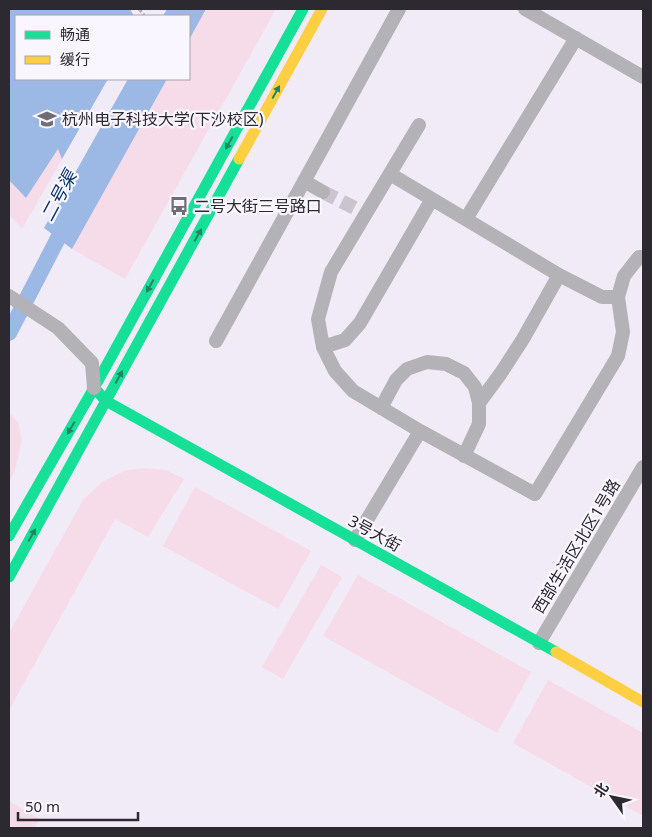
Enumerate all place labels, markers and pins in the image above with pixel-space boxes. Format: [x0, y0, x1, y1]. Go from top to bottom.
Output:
school or university icon: 杭州电子科技大学(下沙校区) [36, 108, 58, 130]
place label: 杭州电子科技大学(下沙校区) [62, 108, 264, 130]
bus stop icon: 二号大街三号路口 [168, 195, 190, 217]
place label: 二号大街三号路口 [194, 195, 322, 217]

